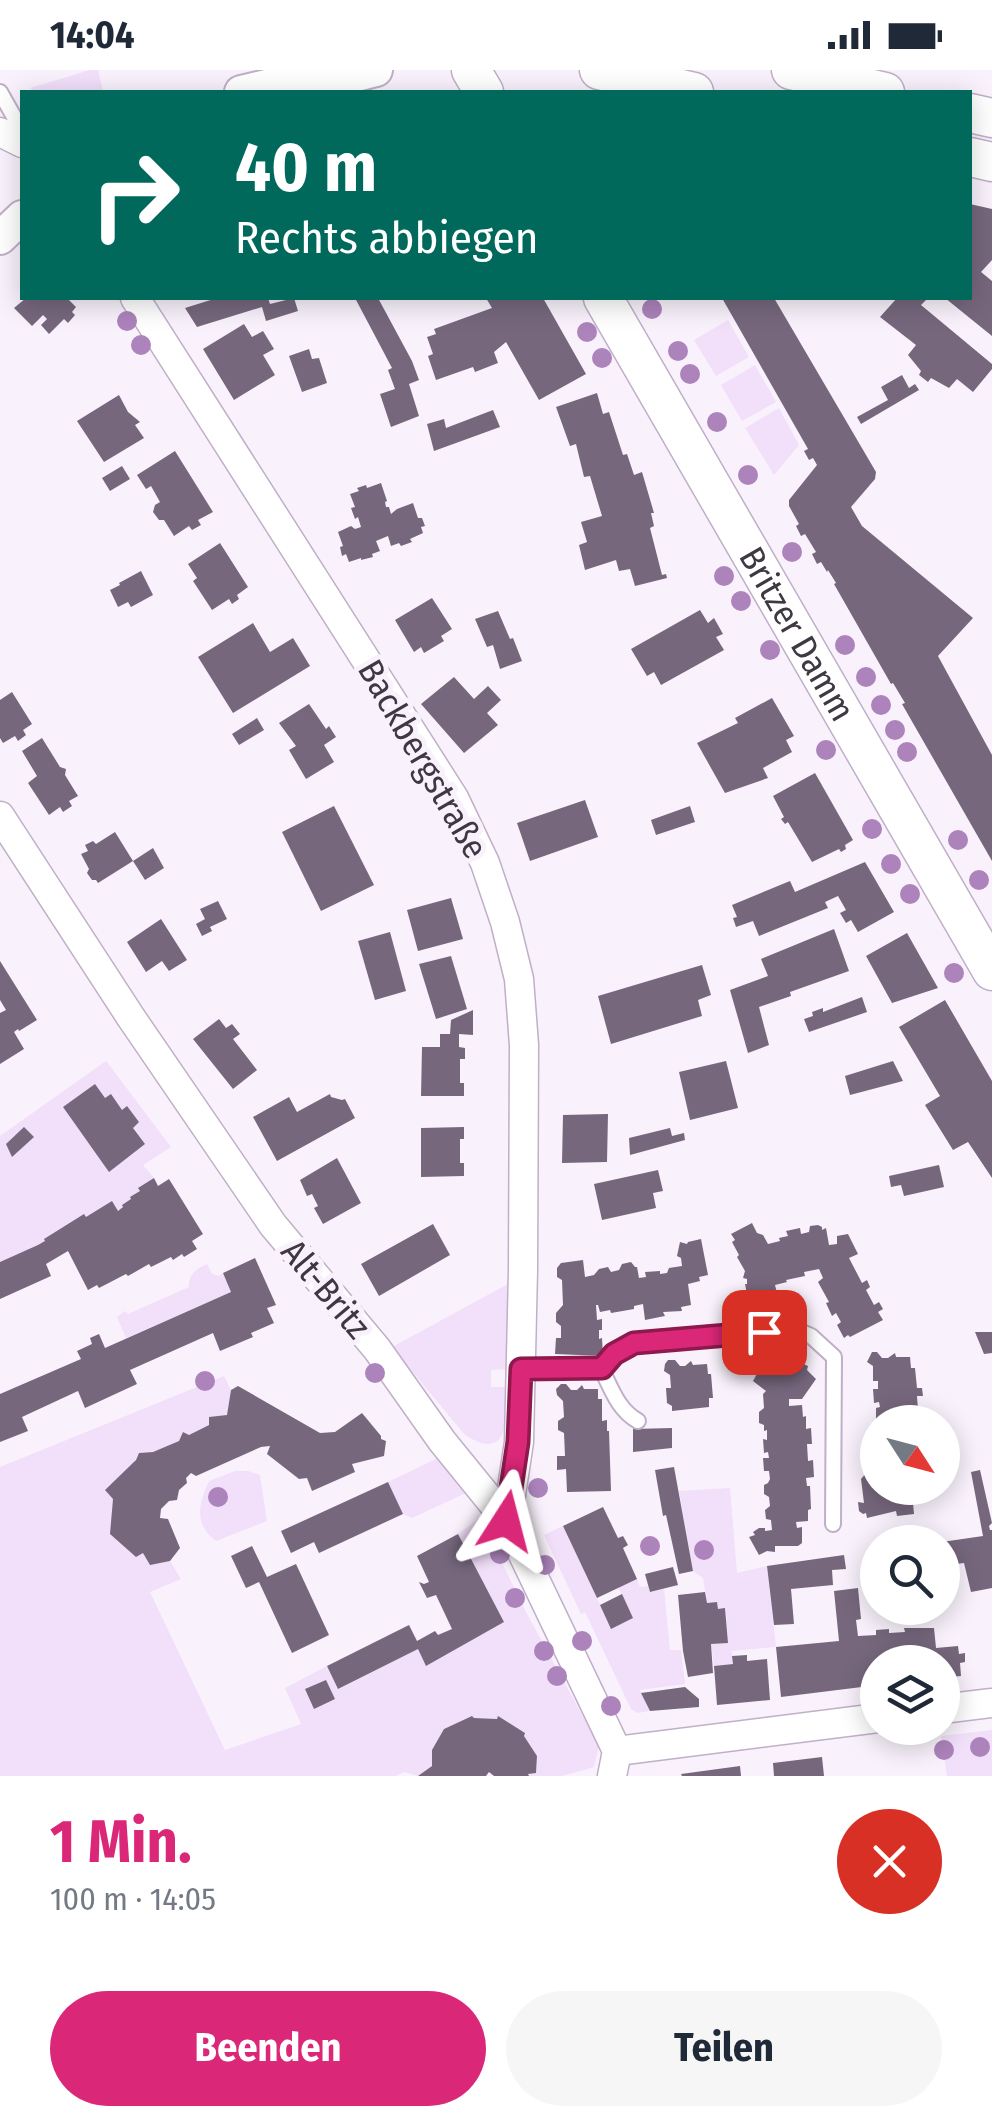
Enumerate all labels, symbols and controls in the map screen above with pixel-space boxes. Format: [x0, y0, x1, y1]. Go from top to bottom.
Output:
text: 14:04 [50, 12, 135, 58]
text: 40 m [235, 126, 377, 210]
icon: right [70, 130, 200, 260]
text: Rechts abbiegen [235, 211, 538, 265]
street label: Britzer Damm [730, 539, 864, 728]
street label: Backbergstraße [349, 652, 497, 866]
street label: Alt-Britz [273, 1231, 379, 1347]
pin [722, 1290, 807, 1375]
icon: arrive [737, 1305, 792, 1360]
north arrow [860, 1405, 960, 1505]
map controls [860, 1405, 960, 1745]
position arrow [454, 1469, 558, 1573]
button: search [860, 1525, 960, 1625]
button: layers [860, 1645, 960, 1745]
text: 1 Min. [50, 1806, 192, 1878]
button: close [837, 1809, 942, 1914]
text: 100 m · 14:05 [50, 1880, 216, 1918]
button: Beenden [50, 1991, 486, 2106]
button: Teilen [506, 1991, 942, 2106]

